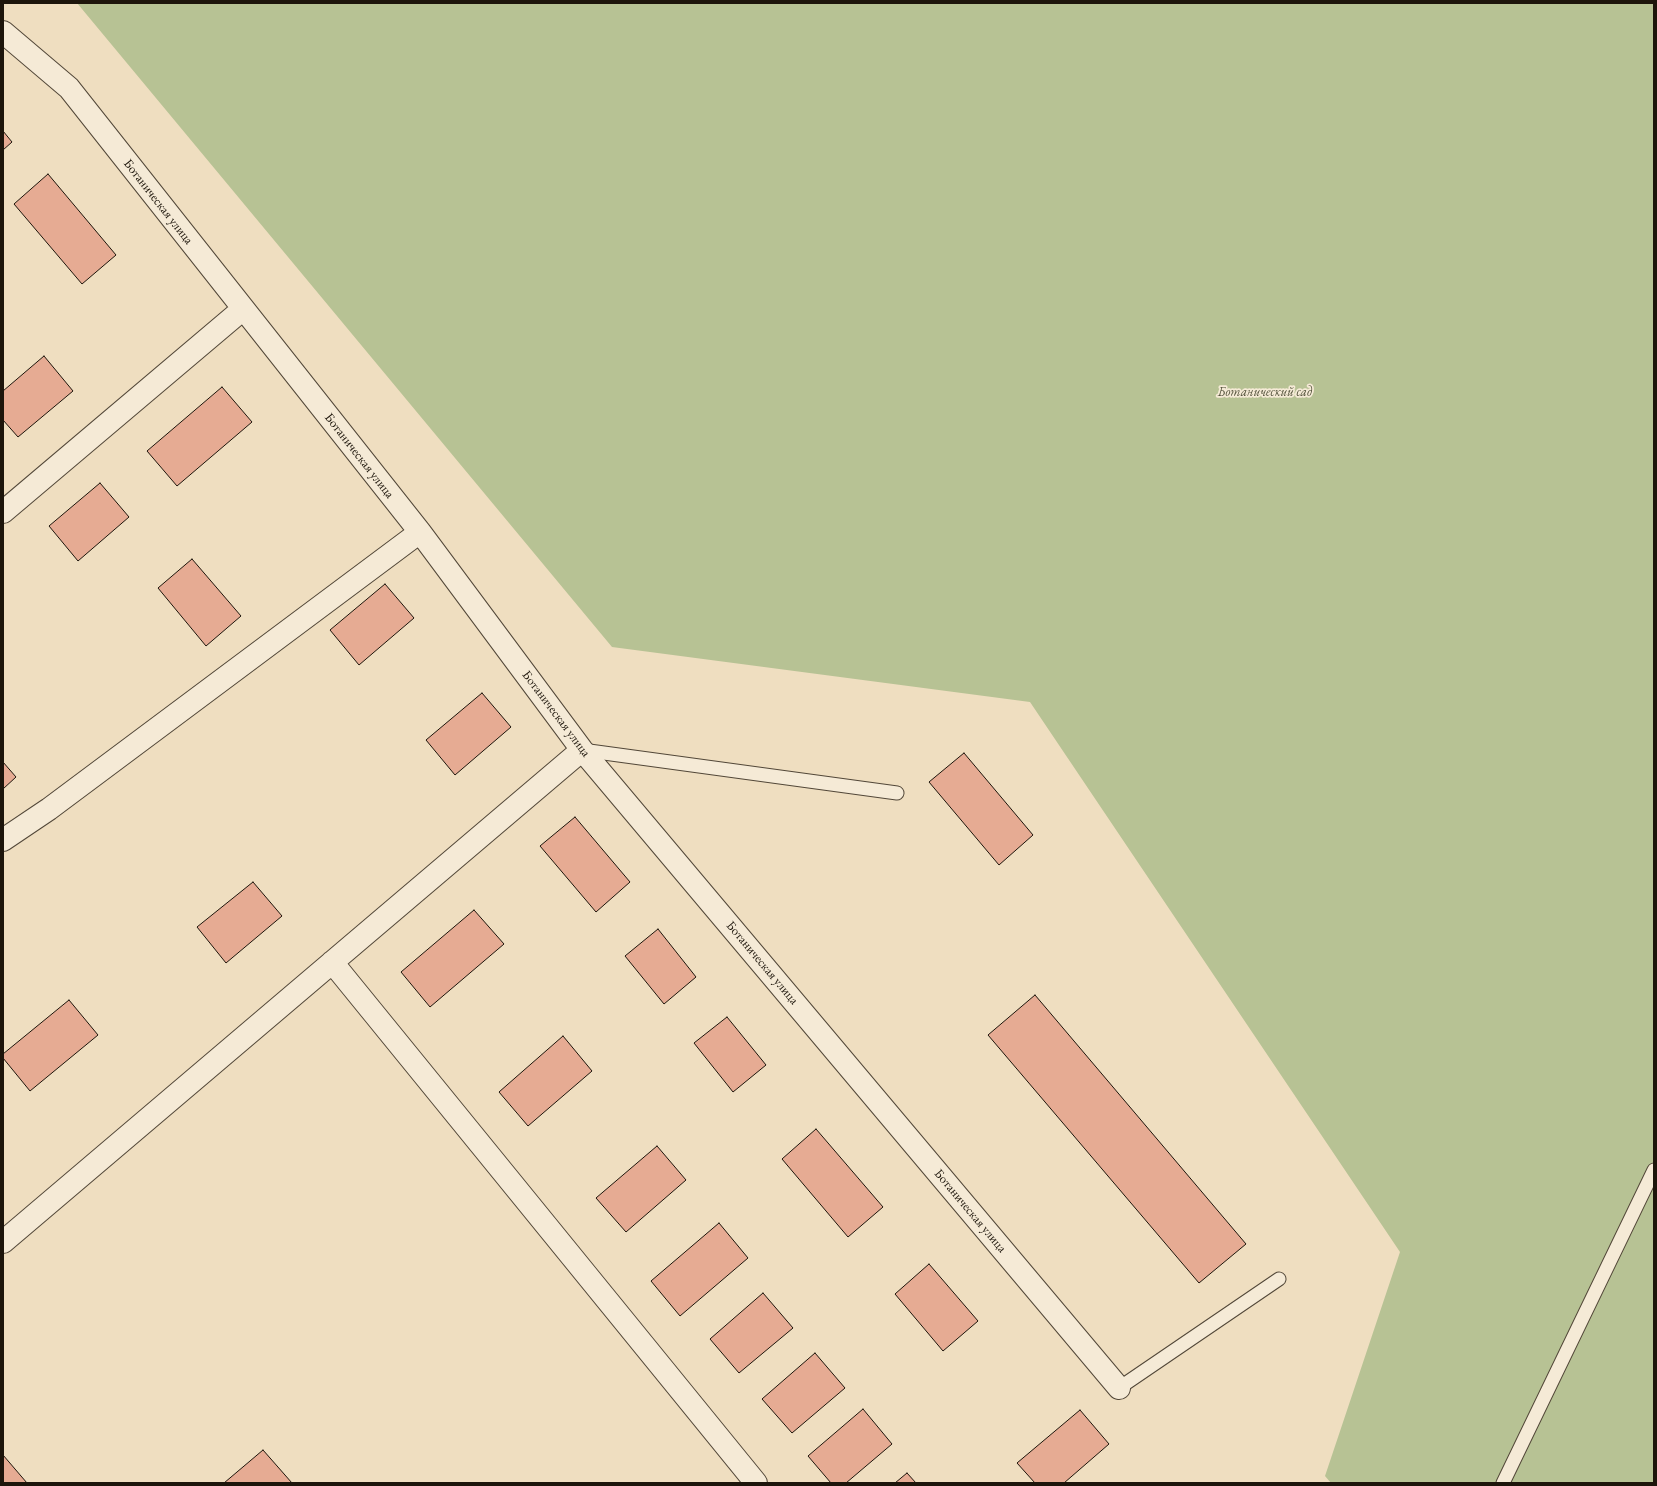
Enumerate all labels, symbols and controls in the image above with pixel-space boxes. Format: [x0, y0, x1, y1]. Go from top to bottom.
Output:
street label: Ботаническая улица [120, 156, 196, 248]
park label: Ботанический сад [1218, 384, 1312, 400]
street label: Ботаническая улица [321, 410, 397, 502]
street label: Ботаническая улица [518, 668, 594, 760]
street label: Ботаническая улица [723, 918, 801, 1008]
street label: Ботаническая улица [931, 1166, 1009, 1256]

